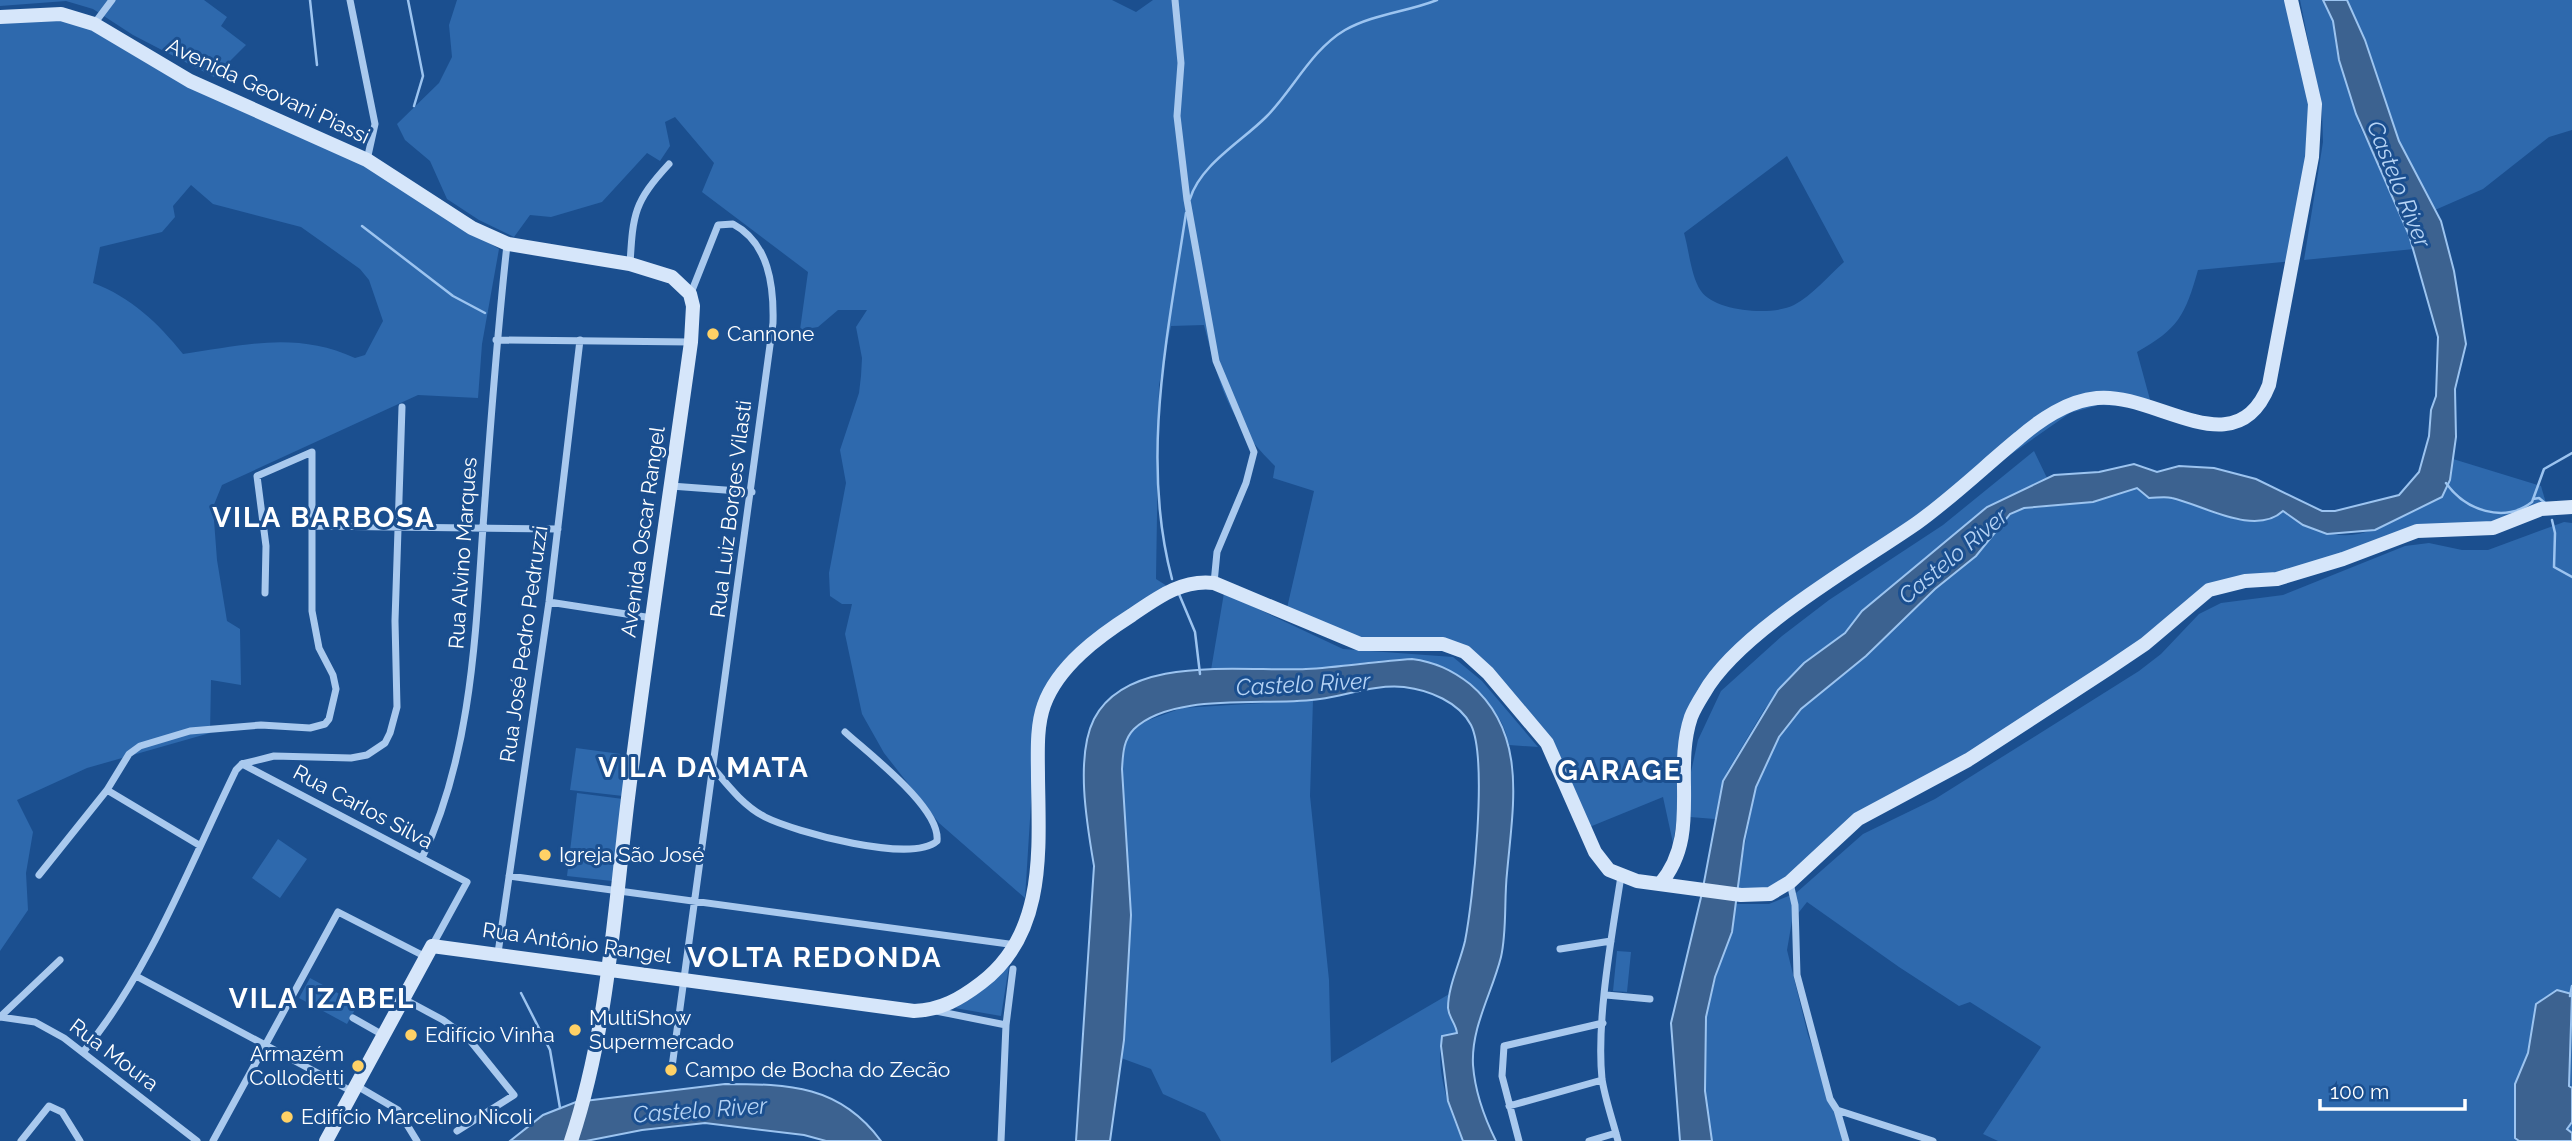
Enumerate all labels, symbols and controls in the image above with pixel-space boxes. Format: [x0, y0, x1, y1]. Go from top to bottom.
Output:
street label: Avenida Geovani Piassi [163, 32, 374, 149]
water label: Castelo River [2362, 116, 2438, 252]
place label: Cannone [727, 321, 814, 346]
marker: Cannone [705, 326, 721, 342]
street label: Rua Luiz Borges Vilasti [705, 399, 756, 619]
street label: Avenida Oscar Rangel [615, 425, 670, 639]
street label: Rua Alvino Marques [443, 456, 482, 650]
district label: VILA BARBOSA [212, 501, 436, 534]
water label: Castelo River [1892, 501, 2014, 609]
street label: Rua José Pedro Pedruzzi [494, 524, 553, 764]
water label: Castelo River [1235, 666, 1372, 701]
district label: VILA DA MATA [598, 751, 810, 784]
district label: GARAGE [1558, 754, 1682, 787]
street label: Rua Carlos Silva [289, 759, 437, 854]
place label: Igreja São José [559, 842, 704, 867]
marker: Igreja São José [537, 847, 553, 863]
street label: Rua Antônio Rangel [481, 917, 674, 968]
district label: VOLTA REDONDA [687, 941, 943, 974]
district label: VILA IZABEL [229, 982, 415, 1015]
place label: MultiShow Supermercado [589, 1005, 734, 1054]
street label: Rua Moura [65, 1013, 164, 1096]
place label: Edifício Vinha [425, 1022, 555, 1047]
marker: MultiShow Supermercado [567, 1022, 583, 1038]
marker: Edifício Vinha [403, 1027, 419, 1043]
place label: Armazém Collodetti [249, 1041, 344, 1090]
place label: Campo de Bocha do Zecão [685, 1057, 950, 1082]
marker: Armazém Collodetti [350, 1058, 366, 1074]
marker: Campo de Bocha do Zecão [663, 1062, 679, 1078]
scale bar [2320, 1068, 2465, 1112]
text: 100 m [2330, 1079, 2389, 1104]
water label: Castelo River [632, 1091, 769, 1128]
place label: Edifício Marcelino Nicoli [301, 1104, 533, 1129]
marker: Edifício Marcelino Nicoli [279, 1109, 295, 1125]

